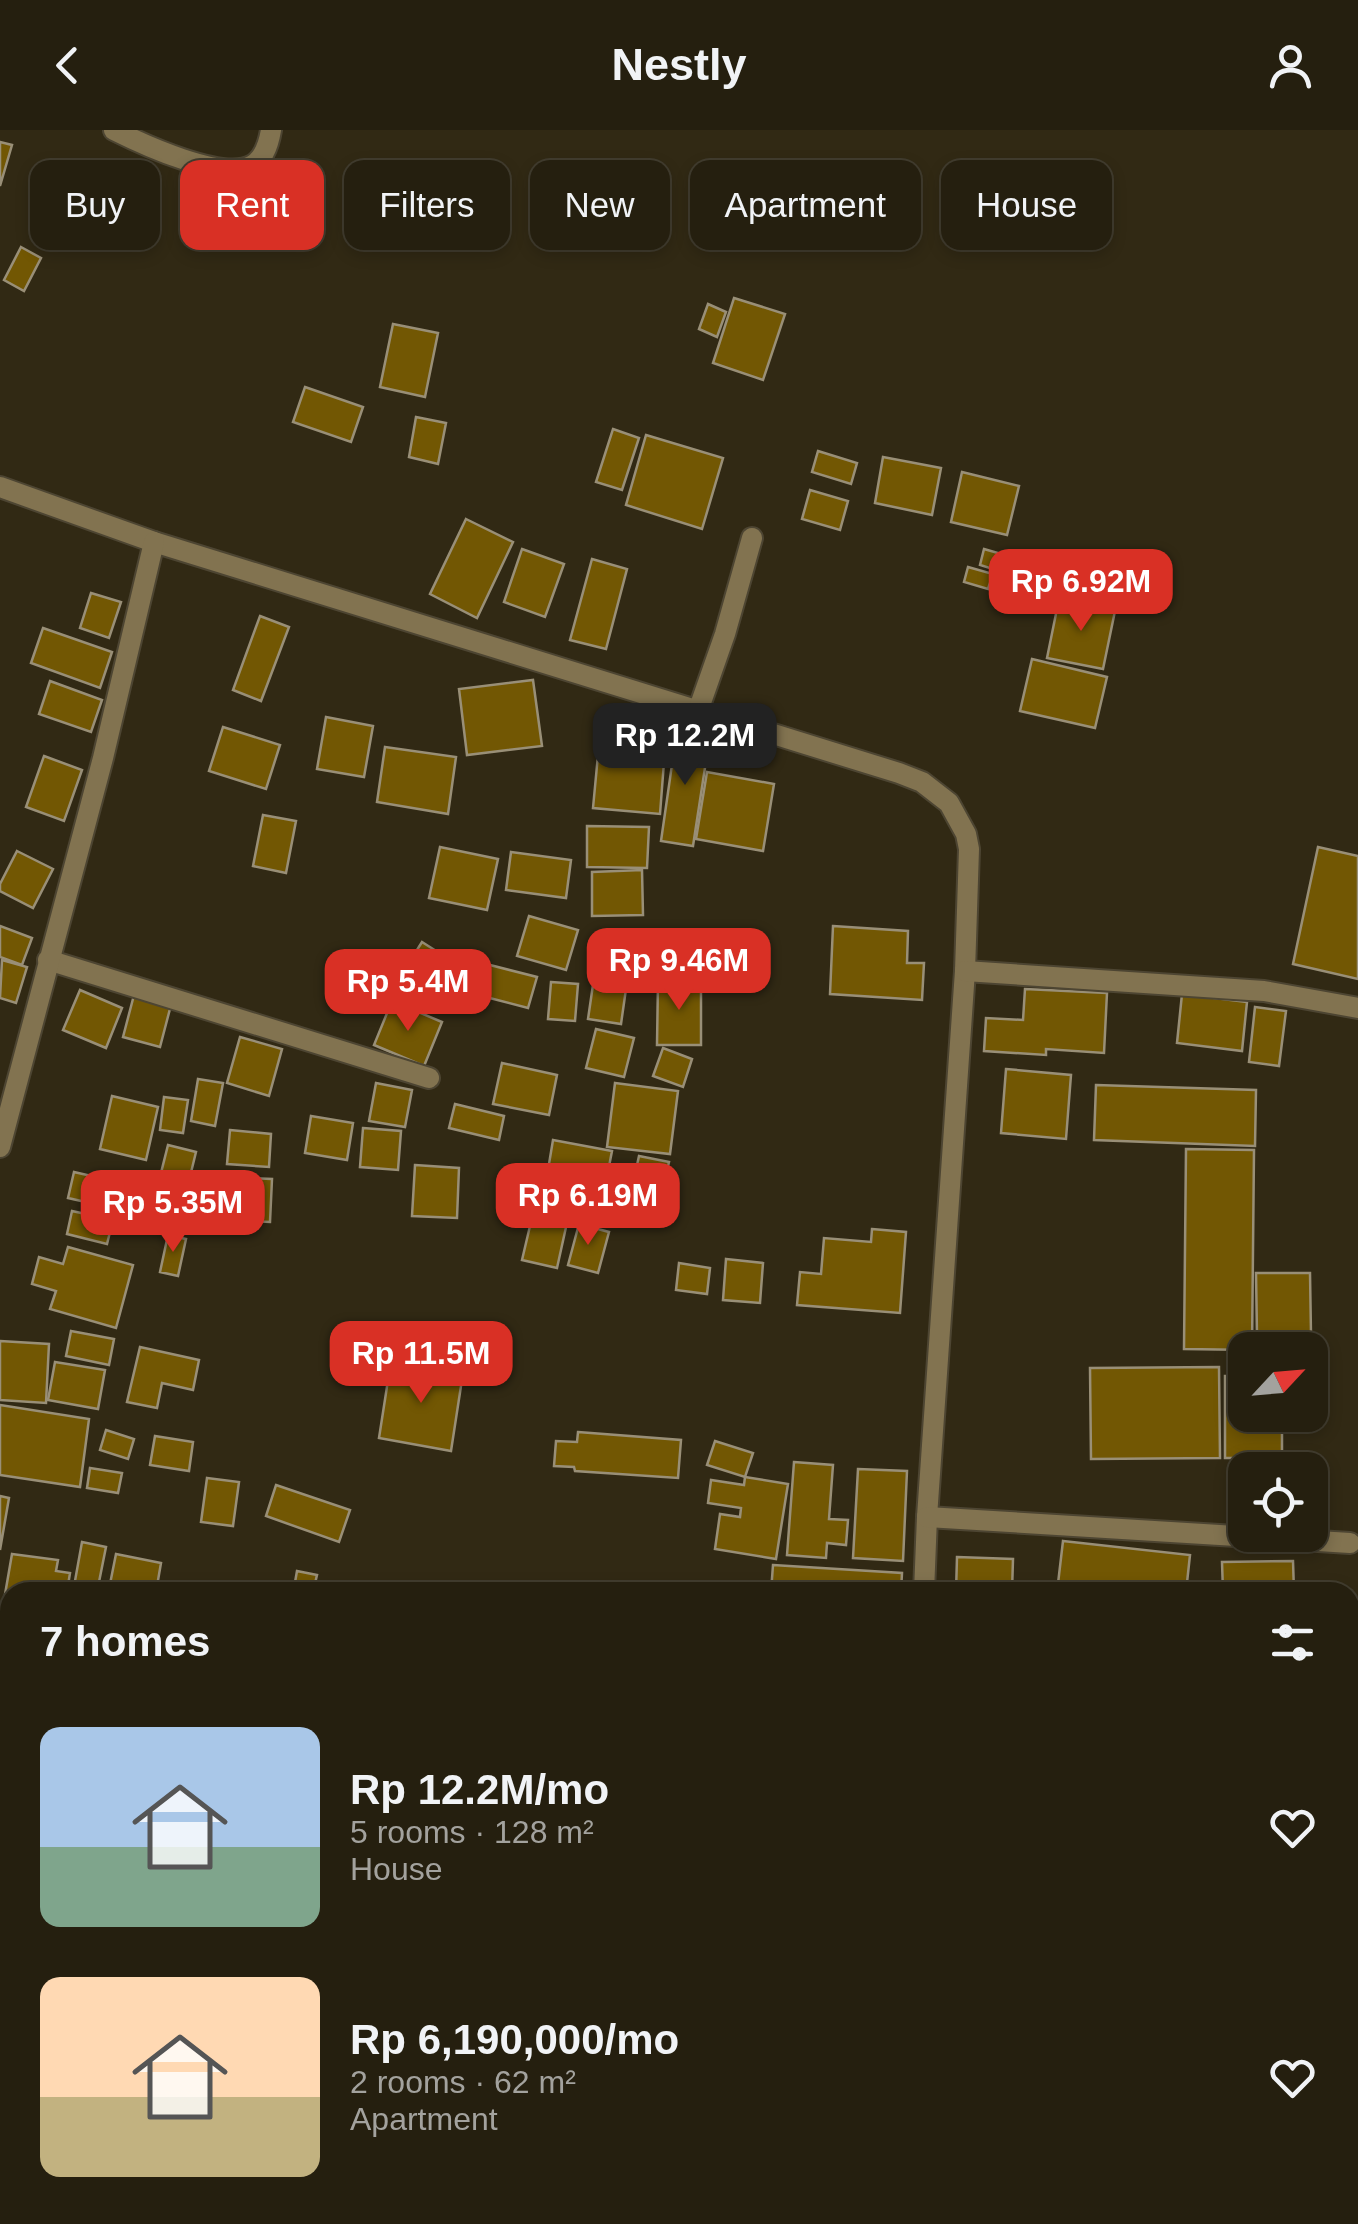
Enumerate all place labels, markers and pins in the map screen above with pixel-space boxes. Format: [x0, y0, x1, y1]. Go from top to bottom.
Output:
pin: Rp 6.92M [978, 549, 1184, 634]
pin: Rp 12.2M [582, 703, 788, 788]
pin: Rp 9.46M [576, 928, 782, 1013]
pin: Rp 5.4M [316, 949, 500, 1034]
pin: Rp 6.19M [485, 1163, 691, 1248]
pin: Rp 5.35M [70, 1170, 276, 1255]
pin: Rp 11.5M [318, 1321, 524, 1406]

